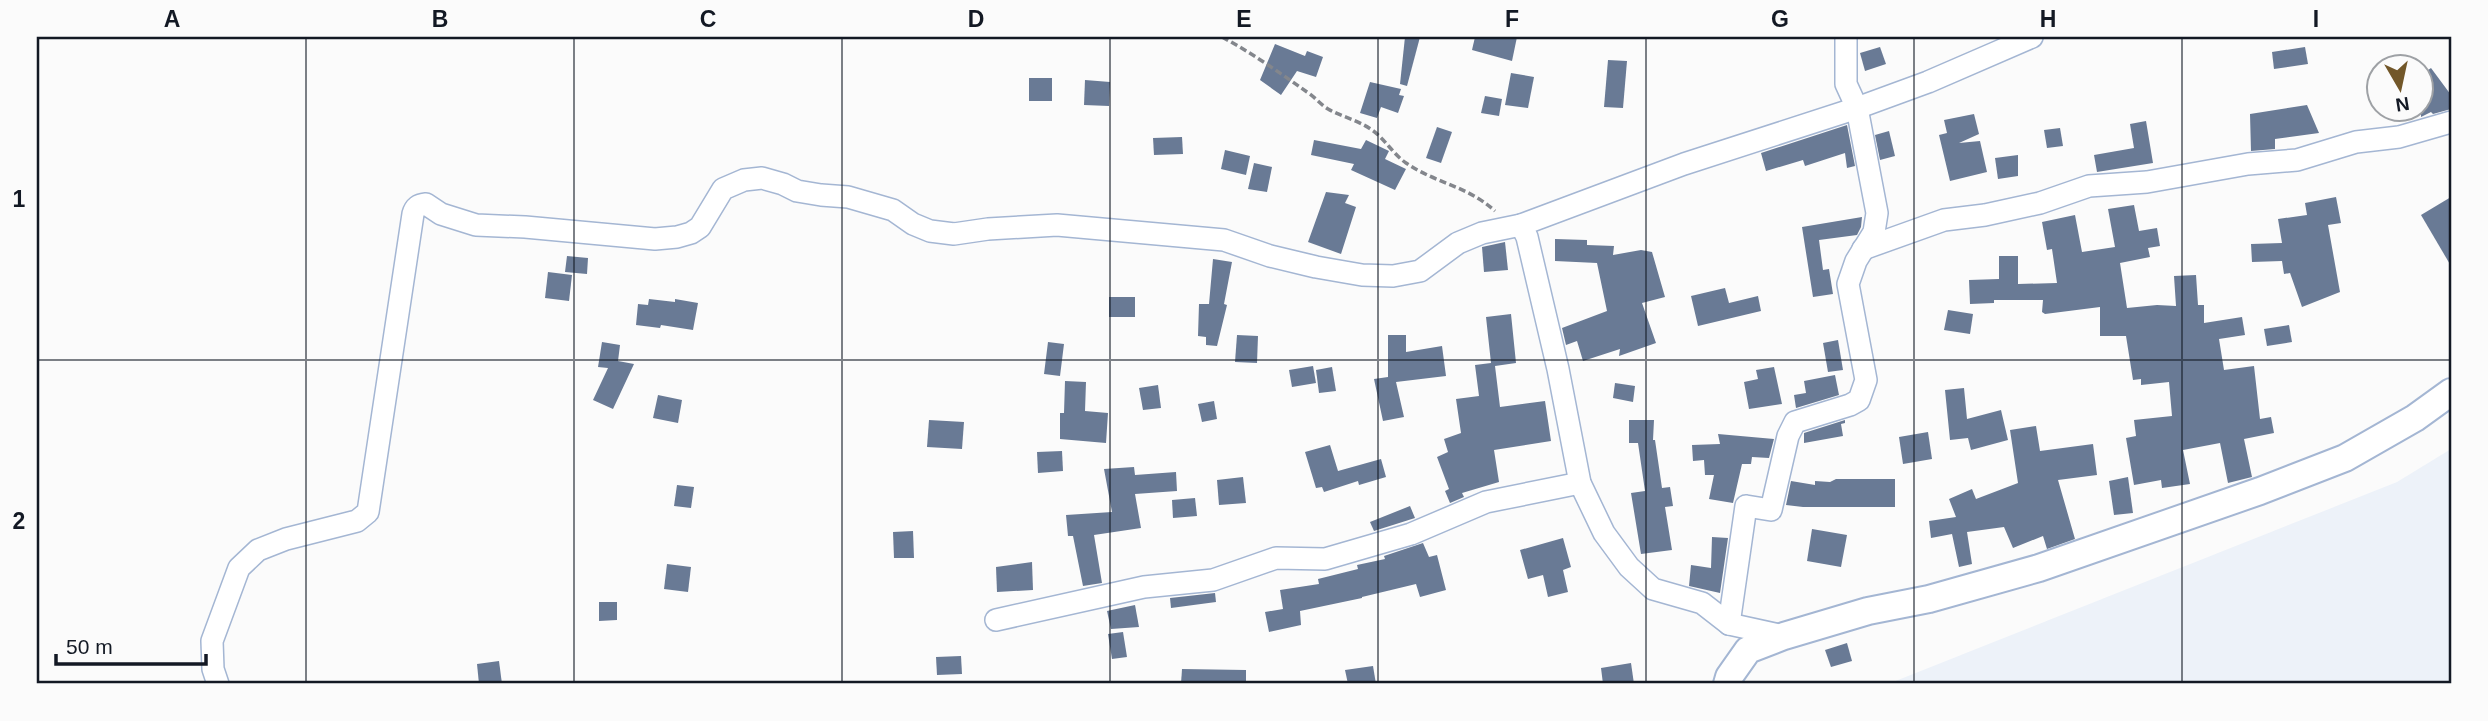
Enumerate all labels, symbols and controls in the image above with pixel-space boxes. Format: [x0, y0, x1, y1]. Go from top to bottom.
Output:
text: A [164, 6, 180, 32]
text: B [432, 6, 448, 32]
text: C [700, 6, 716, 32]
text: D [968, 6, 984, 32]
text: E [1236, 6, 1252, 32]
text: F [1505, 6, 1519, 32]
text: G [1771, 6, 1789, 32]
text: H [2040, 6, 2056, 32]
text: I [2313, 6, 2319, 32]
north arrow [2366, 52, 2436, 122]
text: N [2394, 93, 2411, 116]
text: 1 [13, 186, 26, 212]
text: 2 [13, 508, 25, 534]
scale bar [56, 623, 206, 667]
text: 50 m [66, 635, 113, 658]

